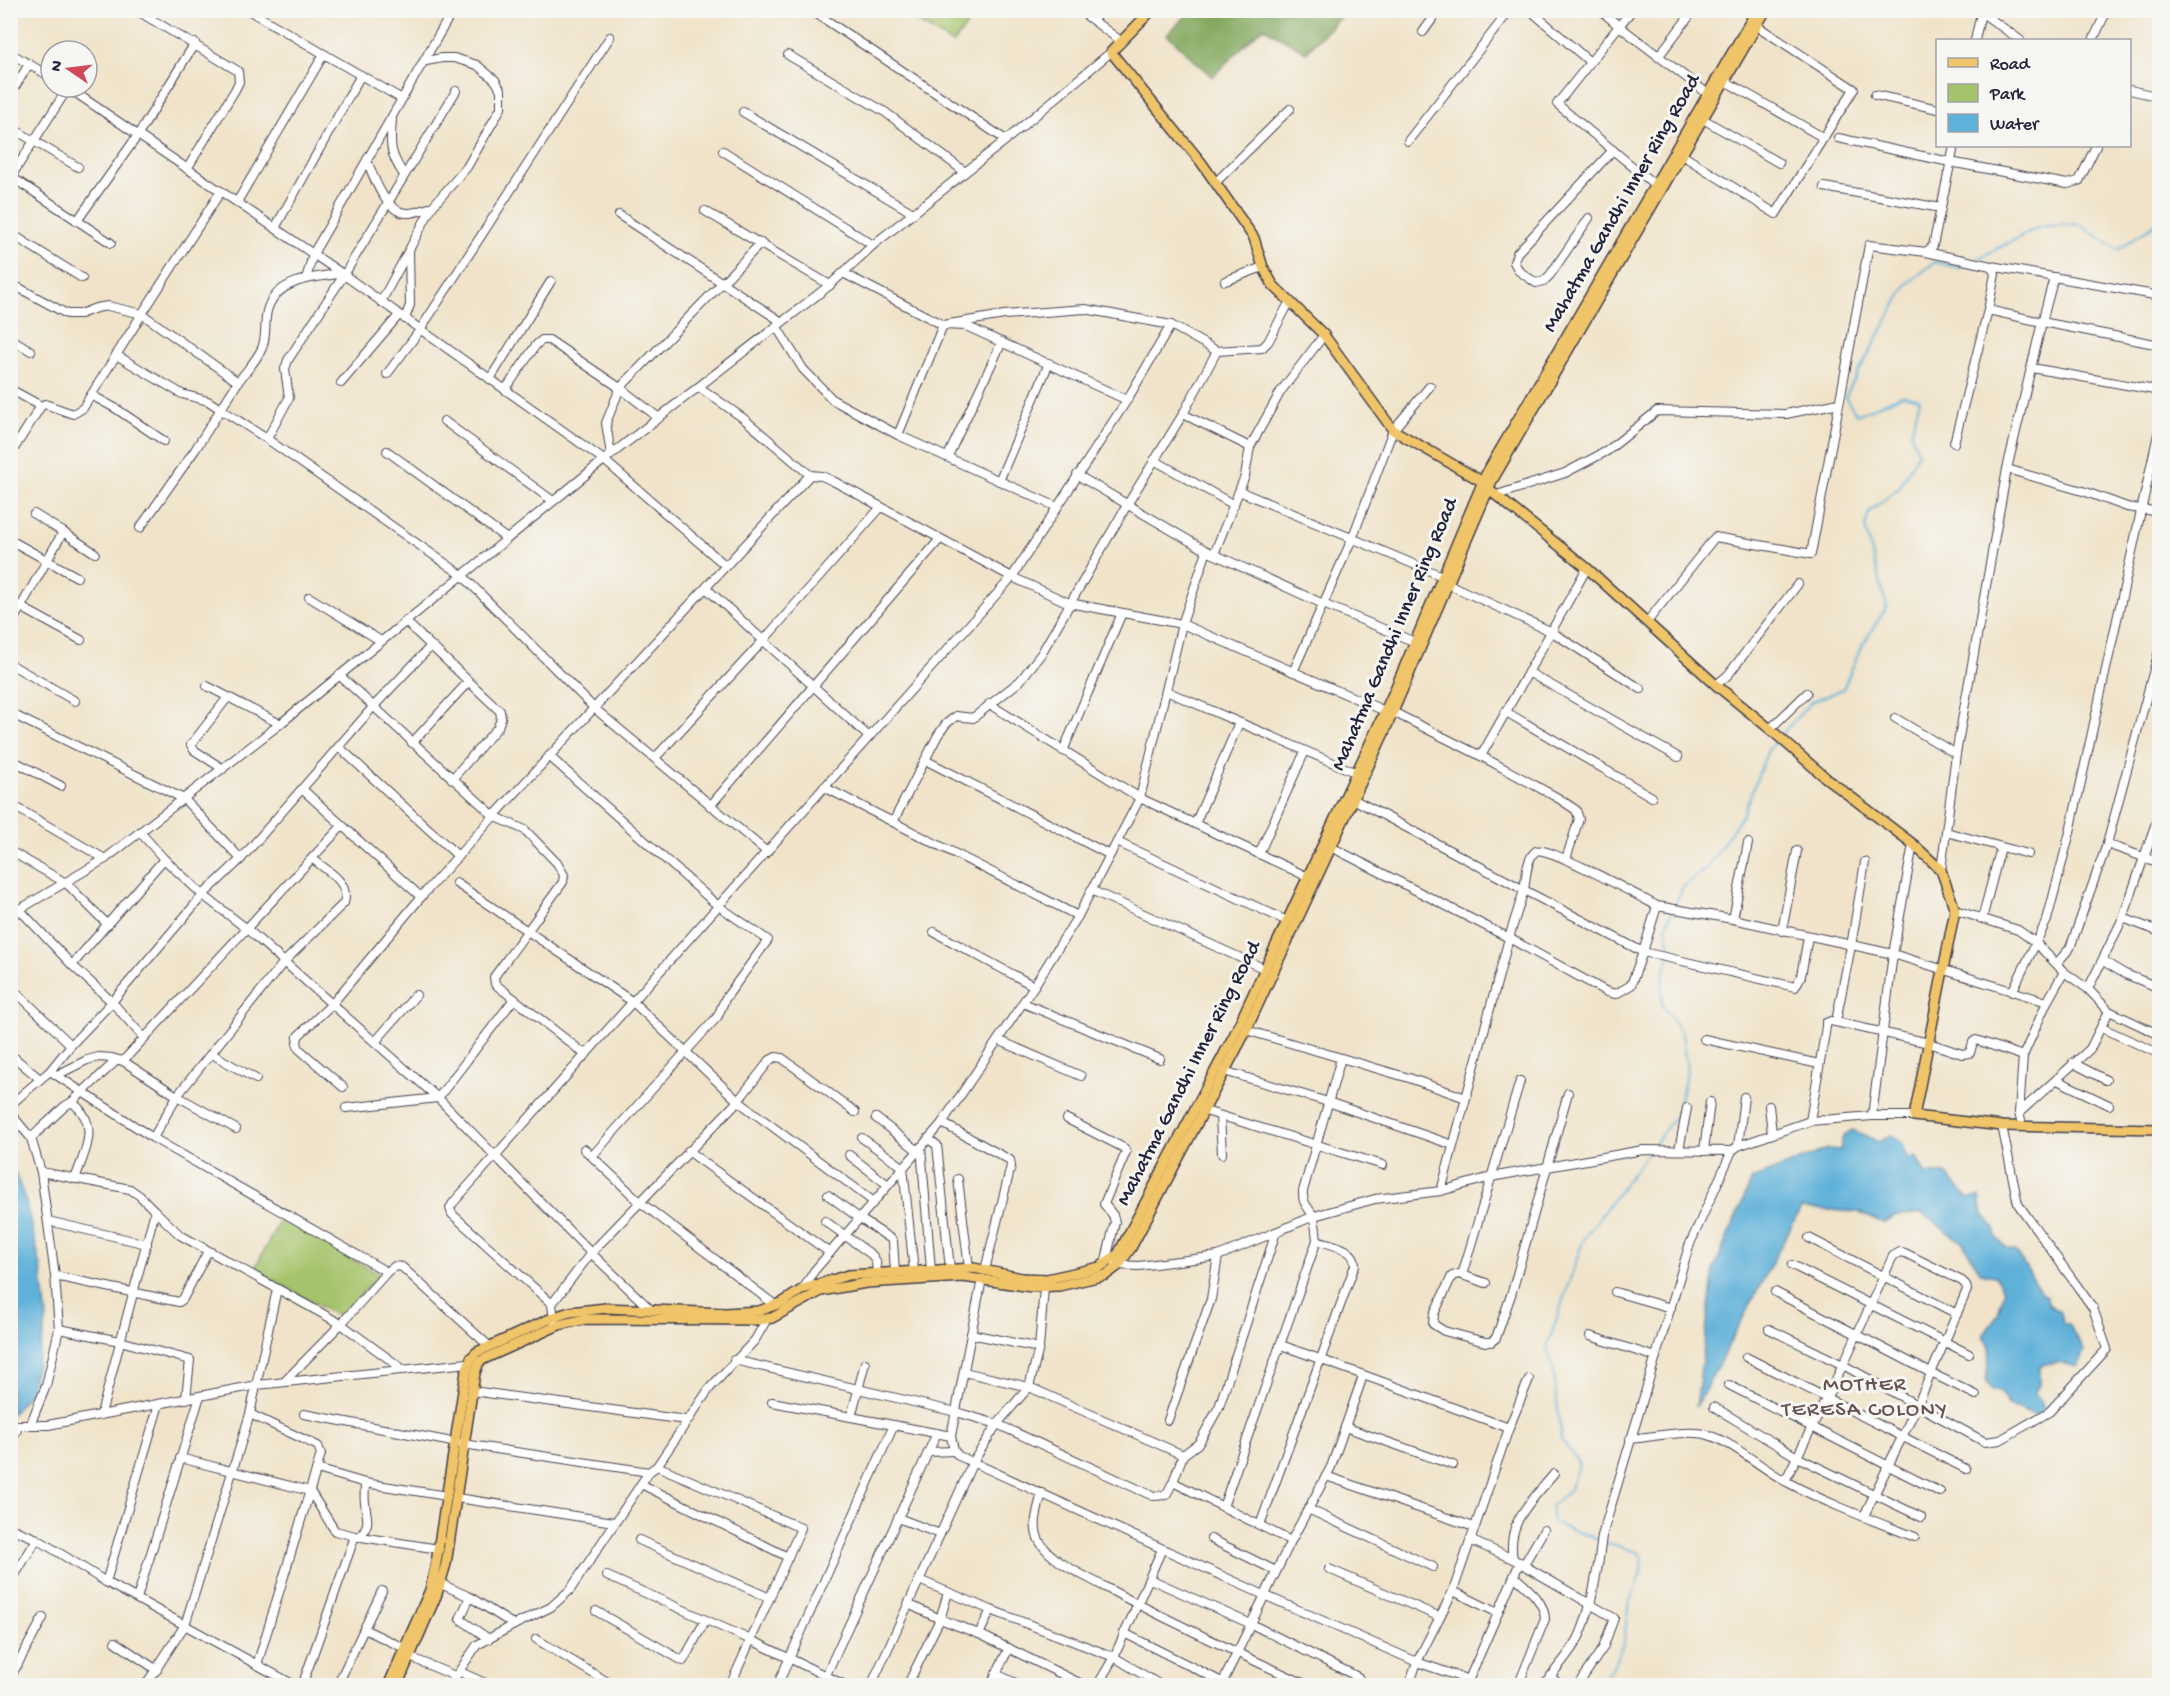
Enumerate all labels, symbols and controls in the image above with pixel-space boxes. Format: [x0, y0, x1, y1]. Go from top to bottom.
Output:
north arrow [39, 39, 99, 99]
legend [1936, 39, 2131, 147]
text: Road [1990, 55, 2031, 76]
text: N [47, 58, 68, 74]
street label: Mahatma Gandhi Inner Ring Road [1539, 69, 1708, 337]
text: Park [1989, 85, 2026, 106]
text: Water [1990, 115, 2040, 136]
street label: Mahatma Gandhi Inner Ring Road [1327, 493, 1466, 775]
street label: Mahatma Gandhi Inner Ring Road [1112, 936, 1269, 1211]
district label: MOTHER TERESA COLONY [1780, 1373, 1948, 1424]

